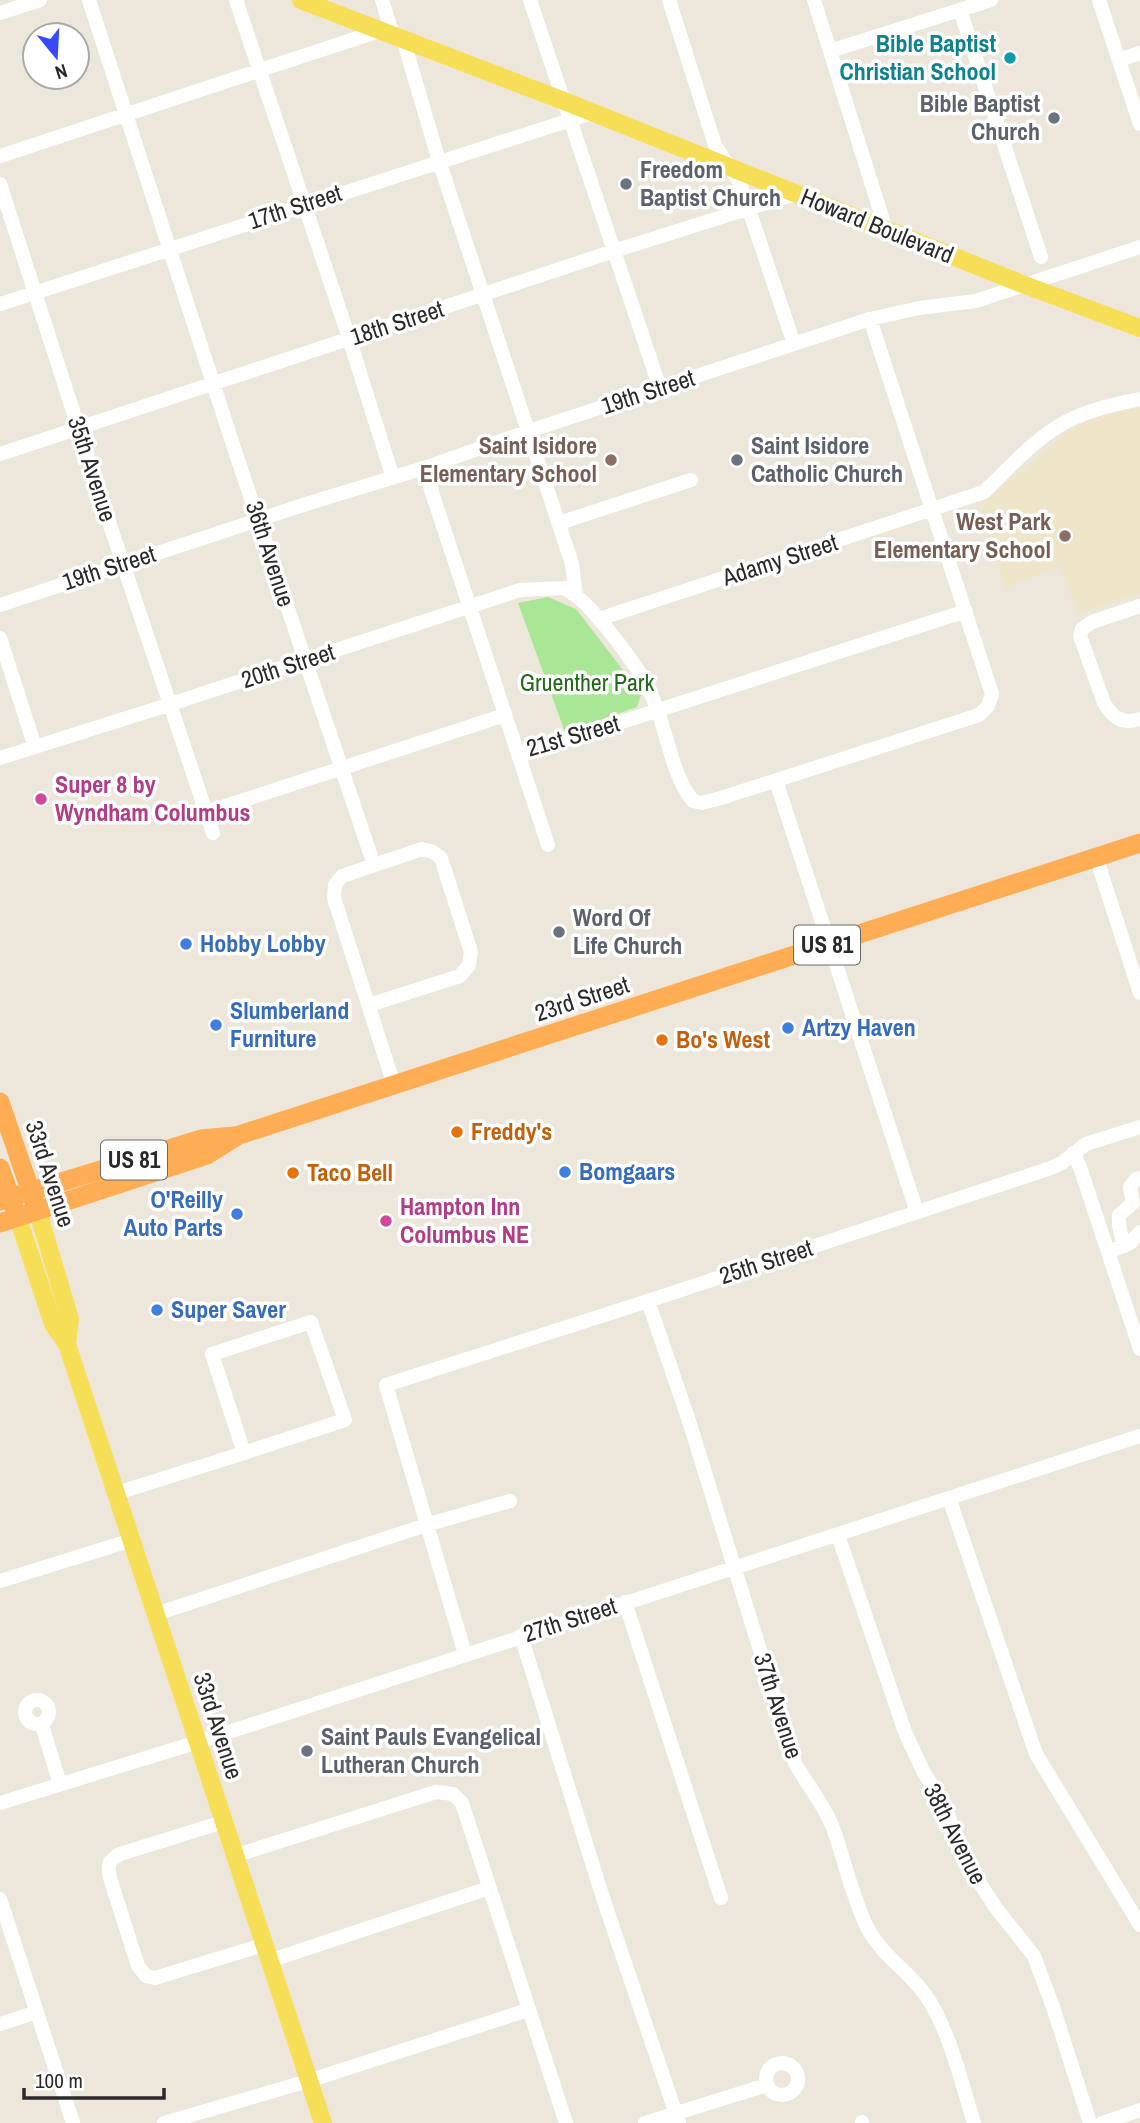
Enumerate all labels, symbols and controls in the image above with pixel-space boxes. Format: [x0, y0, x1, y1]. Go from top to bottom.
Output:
north arrow [21, 21, 91, 91]
place label: Bible Baptist Christian School [840, 27, 996, 87]
marker: Bible Baptist Christian School [1002, 50, 1018, 66]
text: N [52, 58, 71, 86]
place label: Bible Baptist Church [920, 87, 1040, 147]
marker: Bible Baptist Church [1046, 110, 1062, 126]
place label: Freedom Baptist Church [640, 153, 781, 213]
street label: 17th Street [244, 176, 346, 236]
marker: Freedom Baptist Church [618, 176, 634, 192]
street label: Howard Boulevard [796, 180, 958, 270]
street label: 18th Street [346, 292, 448, 352]
street label: 19th Street [597, 361, 699, 421]
street label: 35th Avenue [61, 412, 125, 526]
place label: Saint Isidore Elementary School [420, 429, 597, 489]
place label: Saint Isidore Catholic Church [751, 429, 903, 489]
marker: Saint Isidore Elementary School [603, 452, 619, 468]
marker: Saint Isidore Catholic Church [729, 452, 745, 468]
street label: 36th Avenue [239, 497, 303, 611]
place label: West Park Elementary School [874, 505, 1051, 565]
street label: Adamy Street [717, 525, 842, 593]
marker: West Park Elementary School [1057, 528, 1073, 544]
street label: 19th Street [58, 537, 160, 597]
street label: 20th Street [237, 635, 339, 695]
park label: Gruenther Park [520, 666, 654, 698]
street label: 21st Street [523, 706, 623, 764]
place label: Super 8 by Wyndham Columbus [55, 768, 250, 828]
marker: Super 8 by Wyndham Columbus [33, 791, 49, 807]
place label: Word Of Life Church [573, 901, 682, 961]
marker: Word Of Life Church [551, 924, 567, 940]
road number: US 81 [794, 926, 860, 964]
place label: Hobby Lobby [200, 927, 326, 959]
marker: Hobby Lobby [178, 936, 194, 952]
street label: 23rd Street [530, 968, 633, 1028]
place label: Slumberland Furniture [230, 994, 349, 1054]
place label: Artzy Haven [802, 1011, 916, 1043]
marker: Slumberland Furniture [208, 1017, 224, 1033]
marker: Artzy Haven [780, 1020, 796, 1036]
place label: Bo's West [676, 1023, 770, 1055]
marker: Bo's West [654, 1032, 670, 1048]
place label: Freddy's [471, 1115, 552, 1147]
street label: 33rd Avenue [19, 1116, 83, 1231]
marker: Freddy's [449, 1124, 465, 1140]
road number: US 81 [101, 1140, 167, 1180]
place label: Bomgaars [579, 1155, 675, 1187]
place label: Taco Bell [307, 1156, 393, 1188]
marker: Bomgaars [557, 1164, 573, 1180]
marker: Taco Bell [285, 1165, 301, 1181]
place label: O'Reilly Auto Parts [123, 1183, 223, 1243]
place label: Hampton Inn Columbus NE [400, 1190, 529, 1250]
marker: O'Reilly Auto Parts [229, 1206, 245, 1222]
marker: Hampton Inn Columbus NE [378, 1213, 394, 1229]
street label: 25th Street [715, 1231, 817, 1291]
place label: Super Saver [171, 1293, 286, 1325]
marker: Super Saver [149, 1302, 165, 1318]
street label: 27th Street [519, 1589, 621, 1649]
street label: 37th Avenue [747, 1649, 811, 1763]
street label: 33rd Avenue [187, 1668, 251, 1783]
place label: Saint Pauls Evangelical Lutheran Church [321, 1720, 541, 1780]
marker: Saint Pauls Evangelical Lutheran Church [299, 1743, 315, 1759]
street label: 38th Avenue [917, 1778, 995, 1889]
scale bar [24, 2056, 164, 2100]
text: 100 m [35, 2066, 83, 2095]

